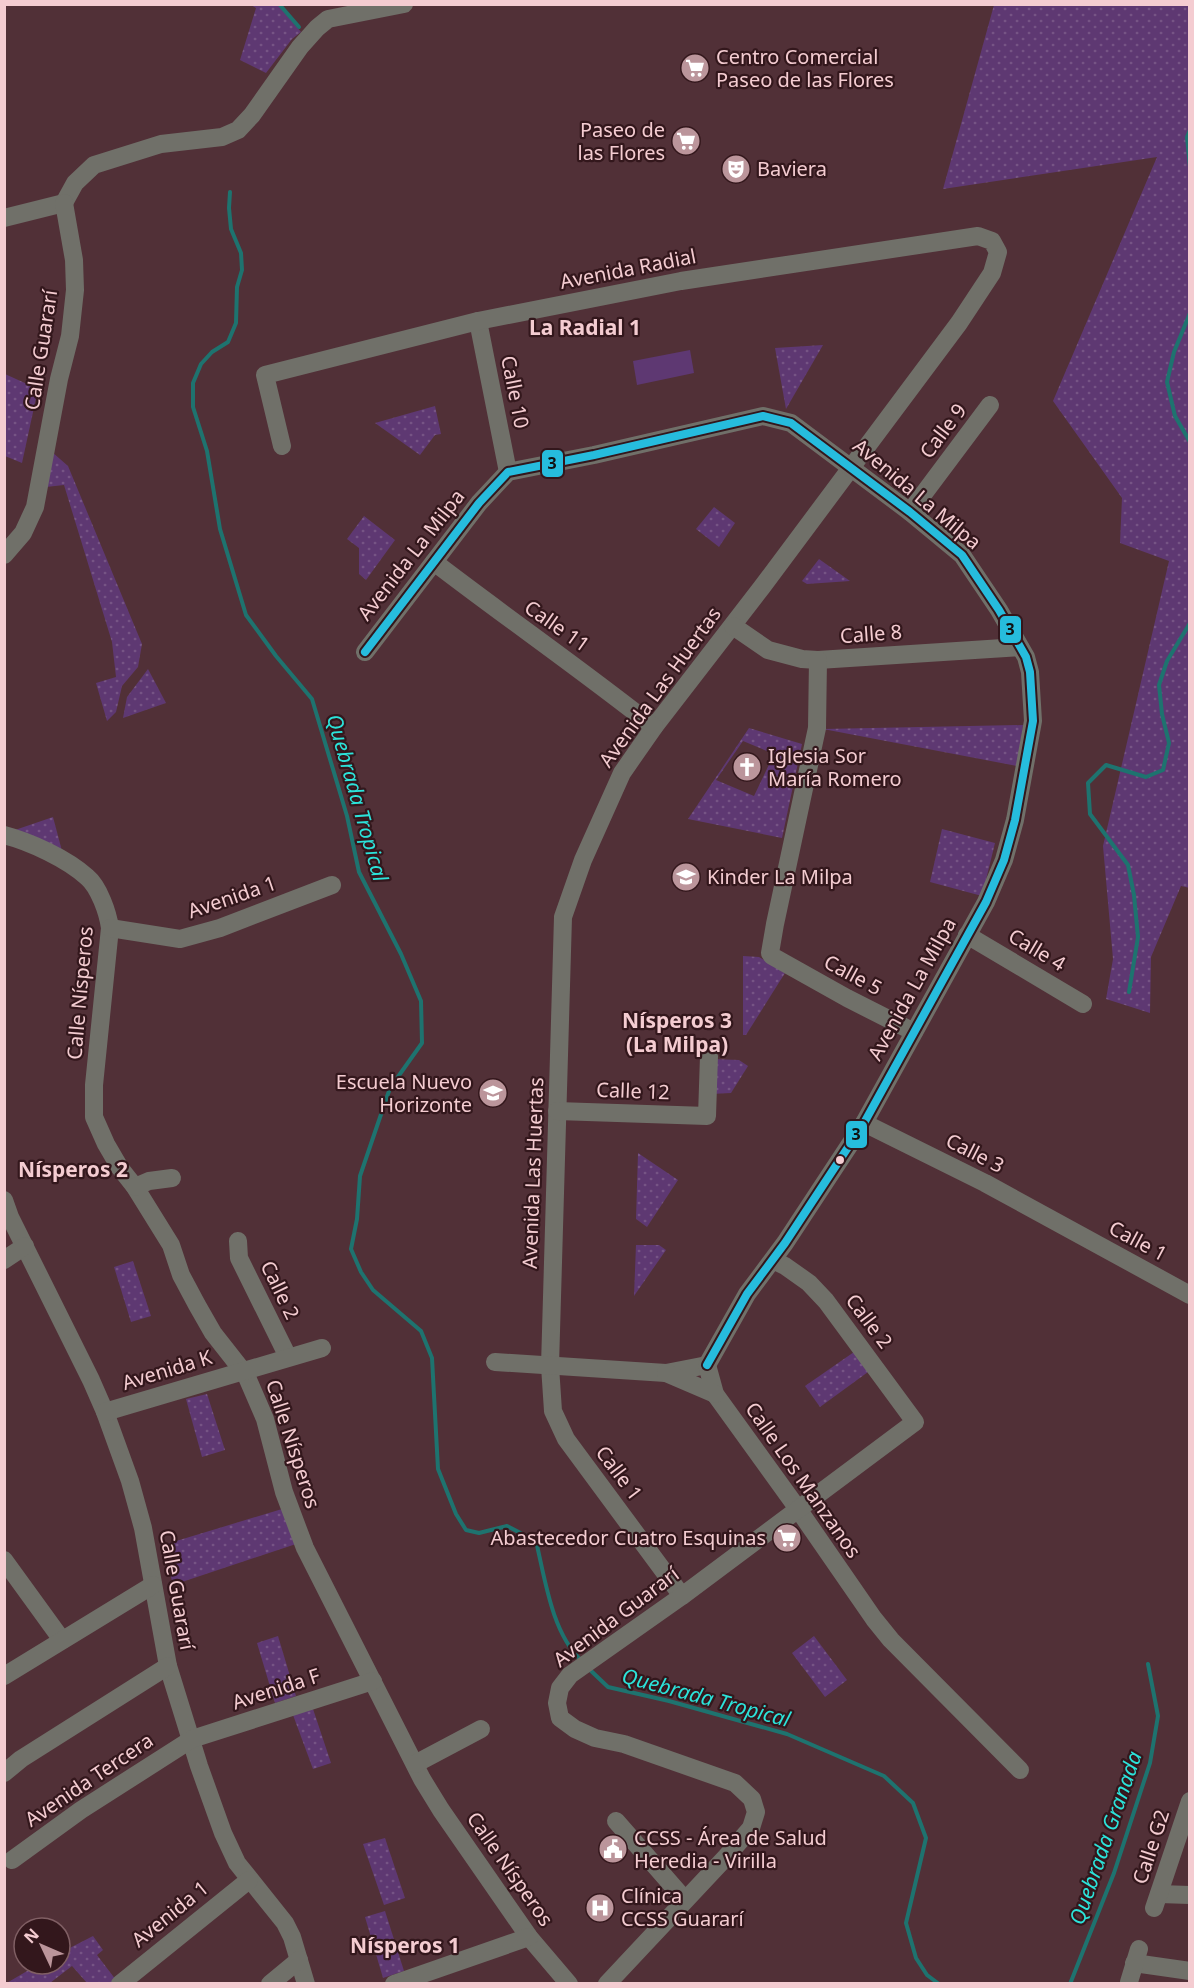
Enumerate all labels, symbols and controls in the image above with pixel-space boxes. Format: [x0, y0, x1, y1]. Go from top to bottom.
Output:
place label: Centro Comercial Paseo de las Flores [716, 43, 894, 93]
supermarket icon: Centro Comercial Paseo de las Flores [679, 52, 711, 84]
place label: Paseo de las Flores [577, 116, 665, 166]
supermarket icon: Paseo de las Flores [670, 125, 702, 157]
theatre icon: Baviera [720, 153, 752, 185]
place label: Baviera [757, 155, 827, 182]
street label: Avenida Radial [558, 242, 698, 295]
street label: Calle Guararí [18, 287, 63, 412]
district label: La Radial 1 [529, 313, 641, 341]
street label: Calle 10 [495, 353, 536, 431]
street label: Calle 9 [913, 398, 972, 464]
street label: Avenida La Milpa [848, 432, 987, 555]
line badge: 3 [541, 449, 564, 478]
text: 3 [547, 452, 557, 474]
street label: Avenida La Milpa [351, 484, 470, 626]
street label: Calle 11 [519, 593, 595, 658]
street label: Avenida Las Huertas [592, 601, 727, 772]
line badge: 3 [999, 615, 1022, 644]
street label: Calle 8 [839, 618, 903, 649]
text: 3 [1005, 618, 1015, 640]
water label: Quebrada Tropical [321, 711, 395, 885]
place label: Iglesia Sor María Romero [768, 742, 902, 792]
church icon: Iglesia Sor María Romero [731, 751, 763, 783]
school or university icon: Kinder La Milpa [670, 861, 702, 893]
place label: Kinder La Milpa [707, 863, 853, 890]
street label: Avenida 1 [184, 869, 280, 924]
street label: Avenida La Milpa [861, 913, 962, 1065]
street label: Calle 4 [1004, 922, 1071, 977]
street label: Calle Nísperos [60, 925, 99, 1061]
street label: Calle 5 [819, 948, 887, 1001]
district label: Nísperos 3 (La Milpa) [622, 1006, 732, 1058]
place label: Escuela Nuevo Horizonte [336, 1068, 472, 1118]
street label: Calle 12 [596, 1076, 670, 1105]
school or university icon: Escuela Nuevo Horizonte [477, 1077, 509, 1109]
street label: Avenida Las Huertas [516, 1077, 549, 1269]
line badge: 3 [845, 1120, 868, 1149]
text: 3 [851, 1123, 861, 1145]
street label: Calle 3 [941, 1126, 1009, 1179]
unlabelled marker [834, 1154, 846, 1166]
district label: Nísperos 2 [18, 1155, 128, 1183]
street label: Calle 1 [1104, 1214, 1172, 1267]
street label: Calle 2 [255, 1256, 306, 1324]
street label: Calle 2 [840, 1288, 899, 1354]
street label: Avenida K [119, 1343, 216, 1396]
street label: Calle Nísperos [260, 1376, 327, 1512]
street label: Calle Los Manzanos [739, 1396, 867, 1563]
street label: Calle 1 [590, 1440, 649, 1506]
supermarket icon: Abastecedor Cuatro Esquinas [771, 1522, 803, 1554]
place label: Abastecedor Cuatro Esquinas [491, 1524, 766, 1551]
street label: Calle Guararí [154, 1528, 201, 1653]
street label: Avenida Guararí [547, 1560, 685, 1673]
water label: Quebrada Tropical [619, 1661, 794, 1733]
street label: Avenida F [228, 1662, 323, 1715]
street label: Avenida Tercera [19, 1727, 158, 1833]
water label: Quebrada Granada [1062, 1747, 1148, 1928]
street label: Calle Nísperos [461, 1806, 560, 1931]
street label: Calle G2 [1126, 1806, 1175, 1887]
place label: CCSS - Área de Salud Heredia - Virilla [634, 1824, 827, 1874]
public building icon: CCSS - Área de Salud Heredia - Virilla [597, 1833, 629, 1865]
street label: Avenida 1 [125, 1874, 214, 1953]
place label: Clínica CCSS Guararí [621, 1882, 745, 1932]
hospital icon: Clínica CCSS Guararí [584, 1892, 616, 1924]
north arrow [12, 1916, 72, 1976]
text: N [19, 1923, 44, 1948]
district label: Nísperos 1 [350, 1931, 460, 1959]

